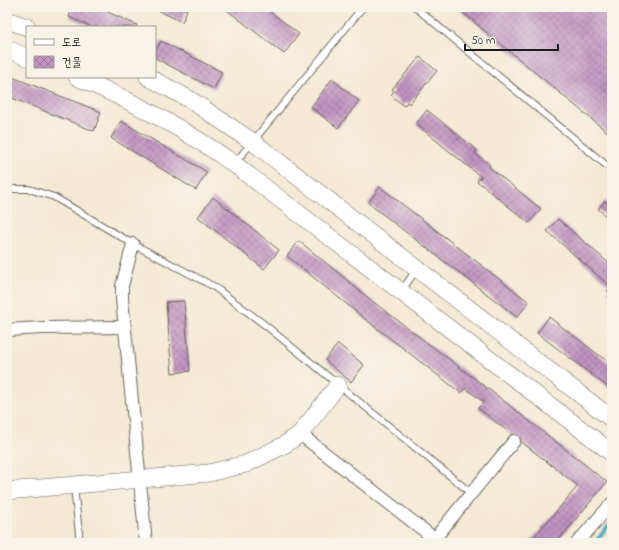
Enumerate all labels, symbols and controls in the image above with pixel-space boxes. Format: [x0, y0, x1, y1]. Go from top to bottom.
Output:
legend [26, 26, 156, 78]
scale bar [465, 26, 558, 52]
text: 50 m [471, 32, 495, 50]
text: 도로 [62, 34, 81, 52]
text: 건물 [62, 54, 82, 72]

